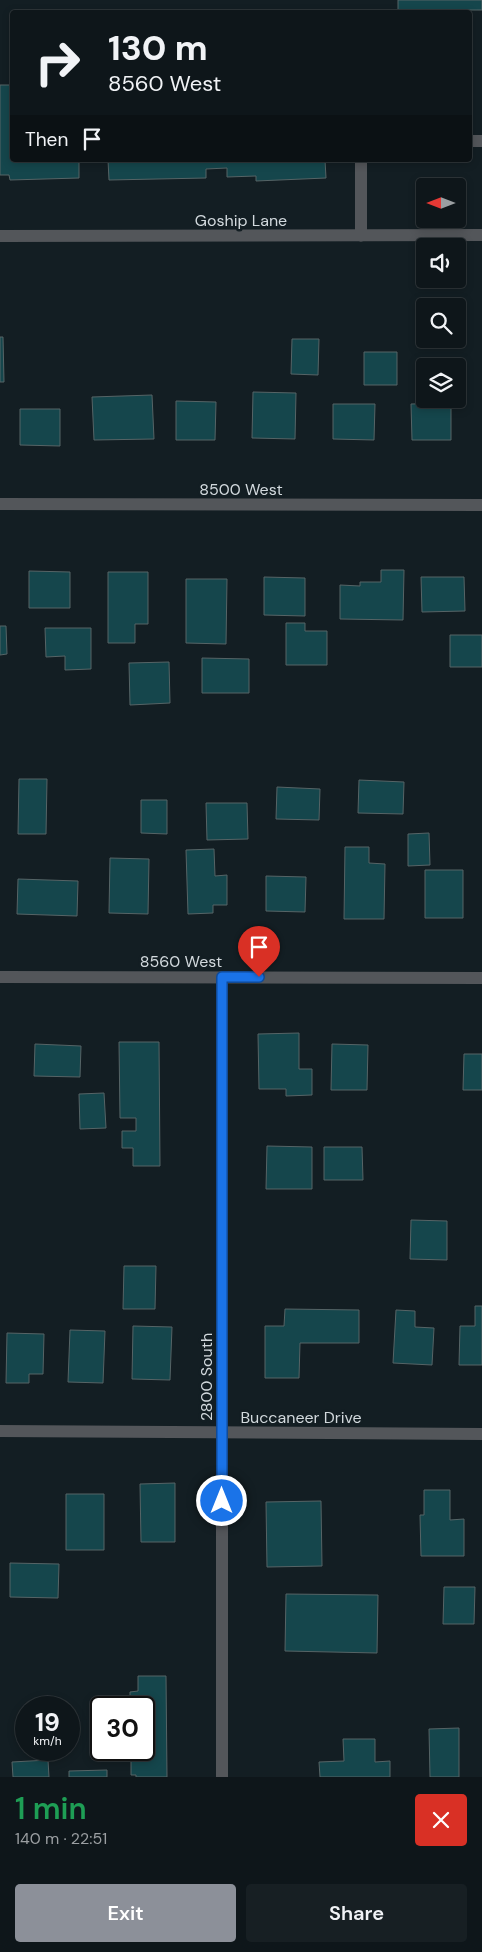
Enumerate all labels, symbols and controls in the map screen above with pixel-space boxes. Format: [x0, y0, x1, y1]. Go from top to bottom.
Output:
text: 130 m [108, 25, 208, 71]
icon: right [25, 30, 90, 95]
text: 8560 West [108, 69, 221, 98]
icon: arrive [78, 125, 106, 153]
text: Then [25, 127, 68, 152]
north arrow [416, 178, 466, 228]
map controls [416, 178, 466, 408]
street label: Goship Lane [195, 210, 287, 231]
button: sound [416, 238, 466, 288]
button: search [416, 298, 466, 348]
button: layers [416, 358, 466, 408]
street label: 8500 West [199, 479, 283, 500]
pin [238, 926, 280, 977]
icon: arrive [245, 933, 273, 961]
street label: 8560 West [140, 951, 222, 972]
street label: 2800 South [196, 1333, 217, 1421]
street label: Buccaneer Drive [240, 1407, 362, 1428]
position arrow [195, 1474, 247, 1526]
speed limit sign: 30 [90, 1696, 155, 1761]
text: 19 [35, 1706, 60, 1739]
text: km/h [33, 1733, 62, 1749]
text: 1 min [15, 1789, 87, 1828]
button: close [415, 1794, 467, 1846]
text: 140 m · 22:51 [15, 1828, 107, 1849]
button: Exit [15, 1884, 236, 1942]
button: Share [246, 1884, 467, 1942]

